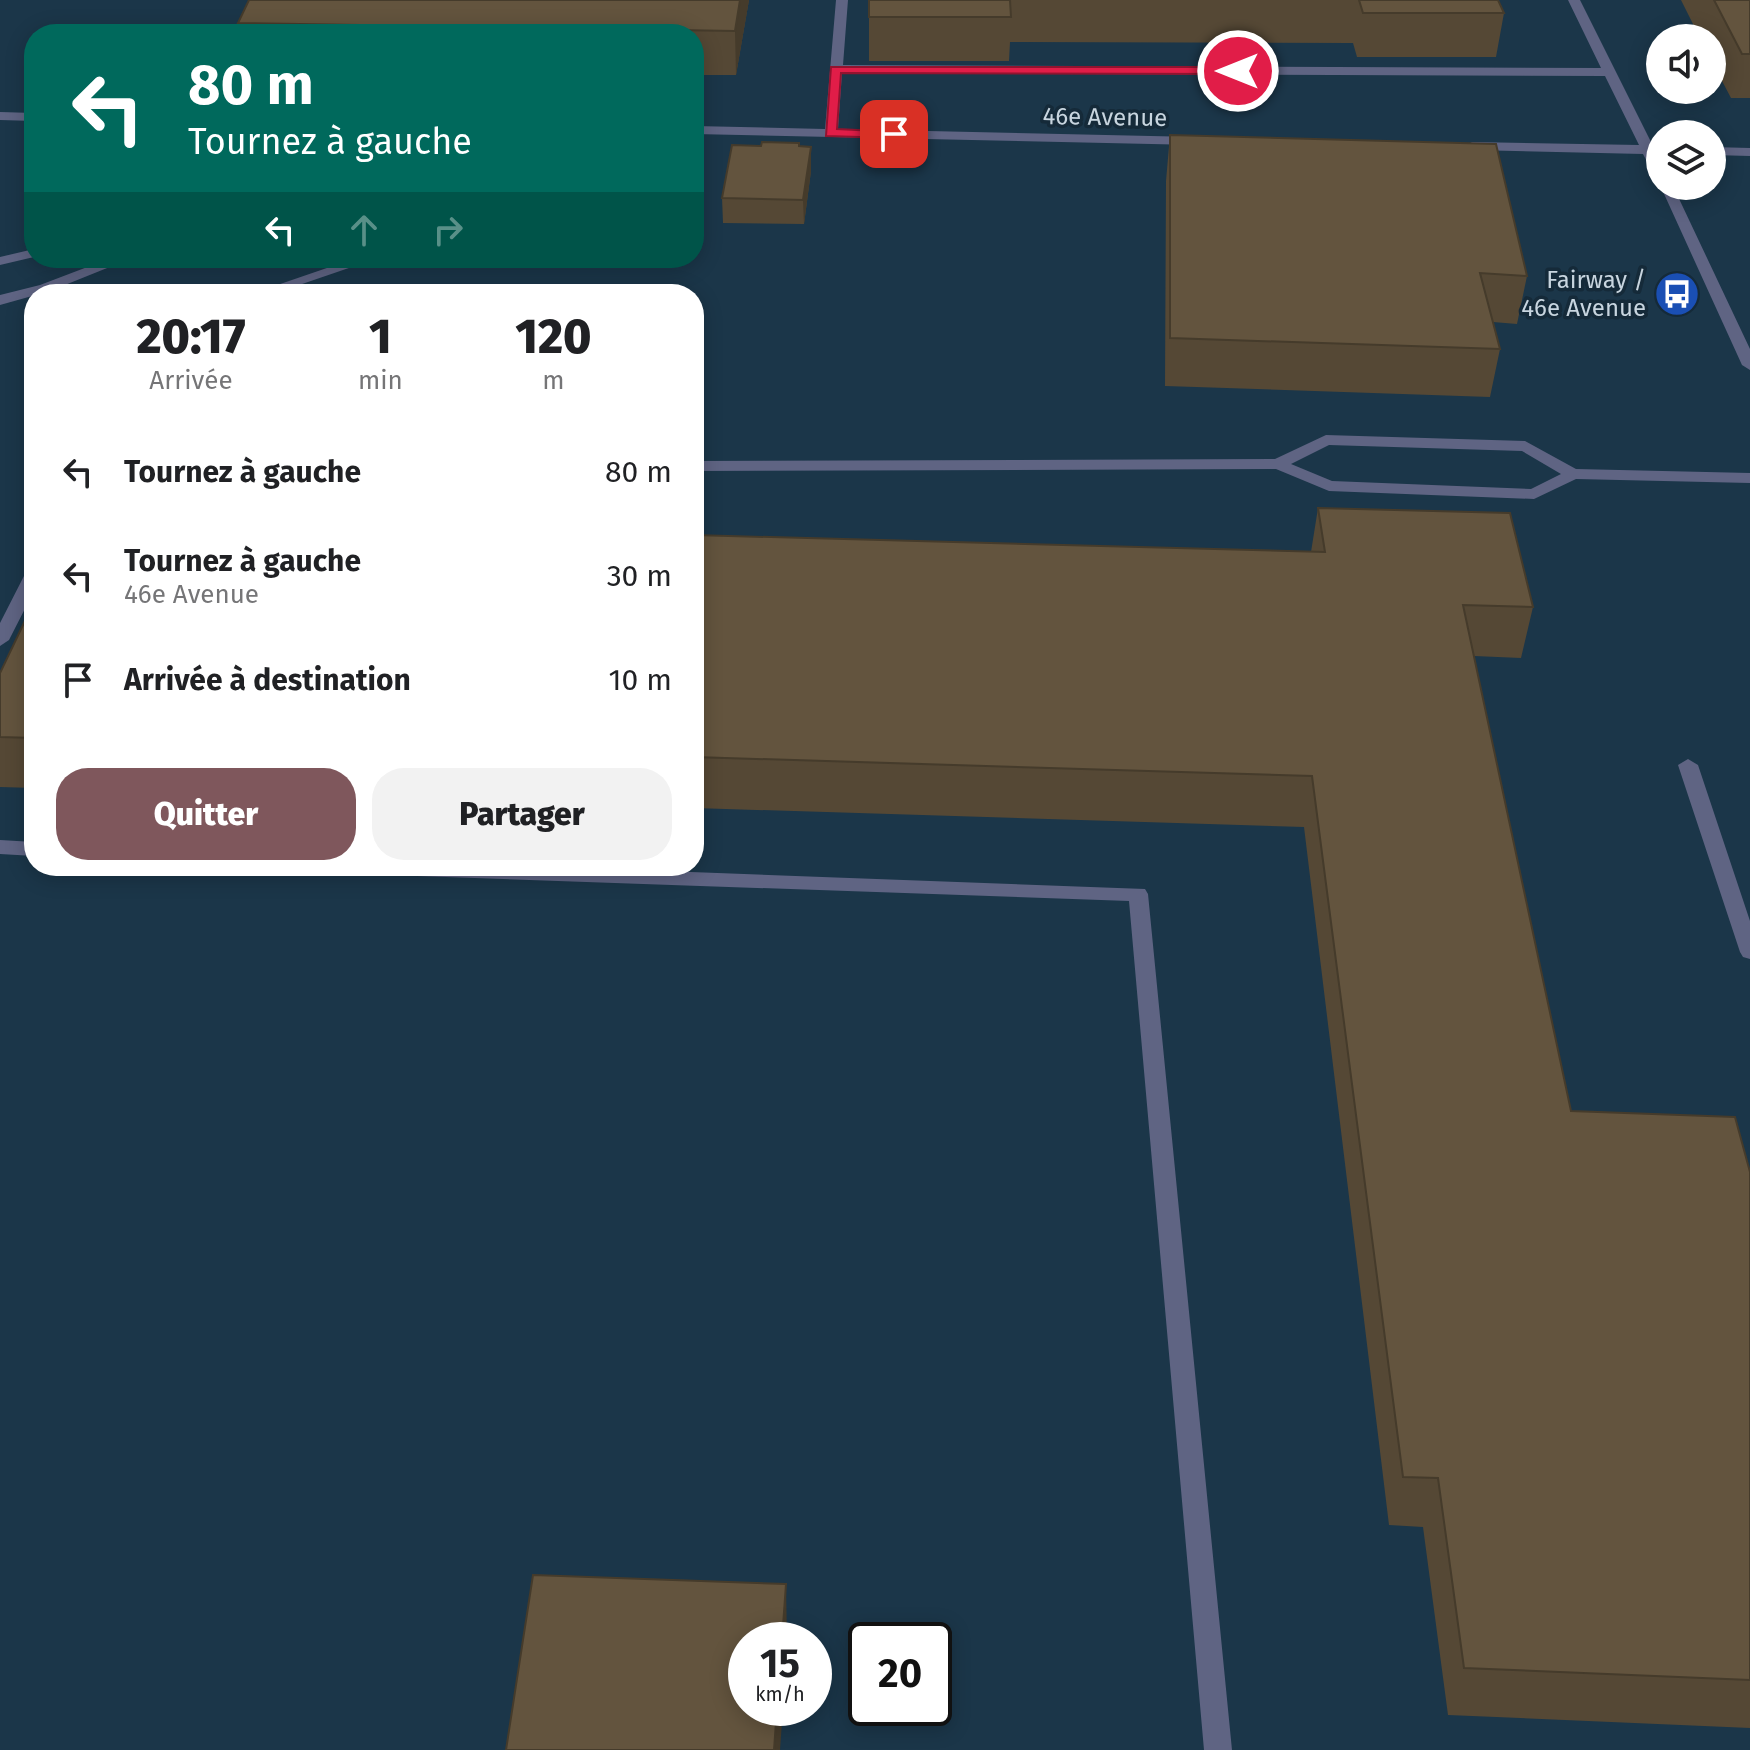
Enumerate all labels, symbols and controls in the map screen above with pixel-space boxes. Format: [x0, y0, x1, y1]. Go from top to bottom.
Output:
map controls [1646, 24, 1726, 200]
button: sound [1646, 24, 1726, 104]
position arrow [1196, 29, 1280, 113]
text: 80 m [188, 52, 314, 119]
icon: left [56, 56, 160, 160]
pin [860, 100, 928, 168]
street label: 46e Avenue [1042, 102, 1168, 132]
icon: arrive [872, 112, 916, 156]
text: Tournez à gauche [188, 120, 472, 164]
button: layers [1646, 120, 1726, 200]
icon: left [258, 208, 302, 252]
icon: ahead [342, 208, 386, 252]
icon: right [426, 208, 470, 252]
place label: Fairway / 46e Avenue [1521, 266, 1646, 322]
bus stop icon: Fairway / 46e Avenue [1653, 270, 1701, 318]
text: 20:17 [136, 308, 246, 366]
text: 1 [369, 308, 392, 366]
text: 120 [515, 308, 592, 366]
text: Arrivée [149, 365, 233, 396]
text: min [358, 365, 403, 396]
text: m [542, 365, 565, 396]
icon: left [56, 450, 100, 494]
text: Tournez à gauche [124, 454, 361, 490]
text: 80 m [605, 454, 672, 490]
text: Tournez à gauche [124, 543, 361, 579]
icon: left [56, 554, 100, 598]
text: 30 m [607, 558, 672, 594]
text: 46e Avenue [124, 579, 259, 610]
icon: arrive [56, 658, 100, 702]
text: Arrivée à destination [124, 662, 411, 698]
text: 10 m [609, 662, 672, 698]
button: Quitter [56, 768, 356, 860]
button: Partager [372, 768, 672, 860]
speed limit sign: 20 [848, 1622, 952, 1726]
text: 15 [760, 1640, 800, 1688]
text: km/h [755, 1682, 805, 1706]

